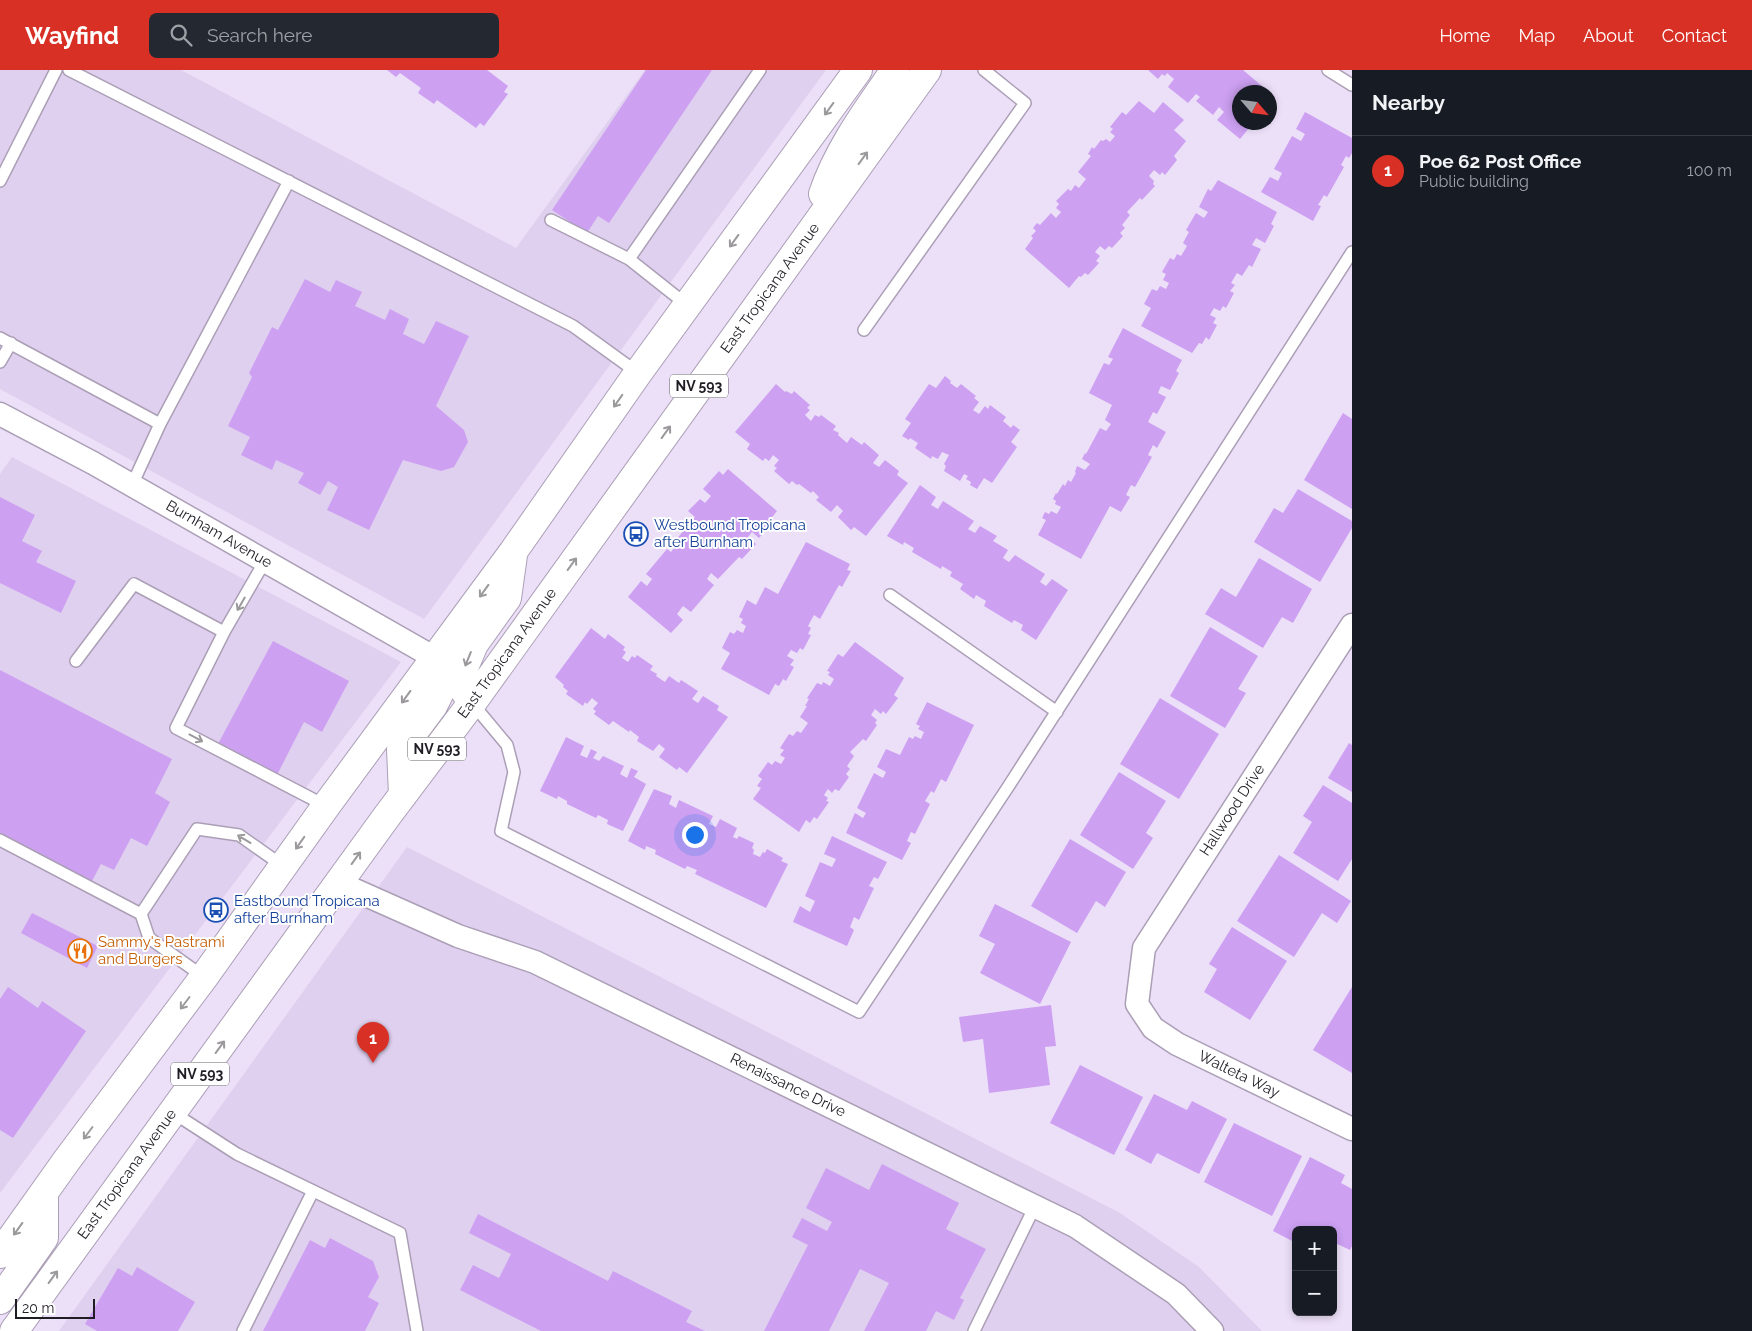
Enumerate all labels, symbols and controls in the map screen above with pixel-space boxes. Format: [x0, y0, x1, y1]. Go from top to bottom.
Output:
search box [149, 13, 499, 58]
text: Wayfind [25, 21, 119, 50]
icon: search [167, 21, 195, 49]
text: Search here [207, 24, 312, 46]
text: Home [1439, 25, 1490, 46]
text: Map [1518, 25, 1555, 46]
text: About [1583, 25, 1634, 46]
text: Contact [1662, 25, 1727, 46]
north arrow [1232, 85, 1277, 130]
text: Nearby [1372, 90, 1445, 115]
one-way arrow [824, 102, 834, 116]
text: Poe 62 Post Office [1419, 150, 1581, 172]
one-way arrow [858, 151, 868, 165]
text: 1 [1384, 161, 1392, 180]
text: 100 m [1687, 161, 1732, 180]
text: Public building [1419, 172, 1529, 191]
street label: East Tropicana Avenue [717, 219, 823, 357]
one-way arrow [729, 234, 739, 248]
road number: NV 593 [670, 374, 728, 398]
one-way arrow [613, 394, 623, 408]
one-way arrow [661, 426, 672, 439]
street label: Burnham Avenue [163, 496, 275, 572]
place label: Westbound Tropicana after Burnham [654, 516, 806, 551]
bus stop icon: Westbound Tropicana after Burnham [623, 521, 649, 547]
one-way arrow [567, 557, 577, 571]
street label: East Tropicana Avenue [454, 584, 560, 722]
one-way arrow [479, 584, 489, 598]
one-way arrow [235, 596, 245, 610]
one-way arrow [463, 651, 472, 666]
one-way arrow [401, 690, 411, 704]
one-way arrow [189, 733, 204, 743]
road number: NV 593 [408, 738, 466, 761]
street label: Hallwood Drive [1196, 761, 1268, 859]
your location [682, 822, 708, 848]
one-way arrow [237, 833, 251, 843]
one-way arrow [295, 835, 305, 849]
one-way arrow [351, 852, 362, 865]
place label: Eastbound Tropicana after Burnham [234, 892, 380, 927]
bus stop icon: Eastbound Tropicana after Burnham [203, 897, 229, 923]
place label: Sammy's Pastrami and Burgers [98, 933, 225, 968]
restaurant icon: Sammy's Pastrami and Burgers [67, 938, 93, 964]
one-way arrow [179, 996, 190, 1009]
pin: 1 [357, 1022, 389, 1063]
one-way arrow [215, 1040, 225, 1054]
street label: Walteta Way [1195, 1047, 1283, 1101]
street label: Renaissance Drive [727, 1049, 849, 1121]
road number: NV 593 [171, 1062, 229, 1086]
street label: East Tropicana Avenue [74, 1105, 180, 1243]
one-way arrow [82, 1126, 93, 1139]
one-way arrow [13, 1221, 24, 1235]
map controls [1292, 1226, 1337, 1316]
button: + [1292, 1226, 1337, 1271]
one-way arrow [47, 1271, 58, 1284]
button: − [1292, 1271, 1337, 1316]
scale bar [15, 1296, 95, 1319]
text: 20 m [22, 1300, 54, 1316]

